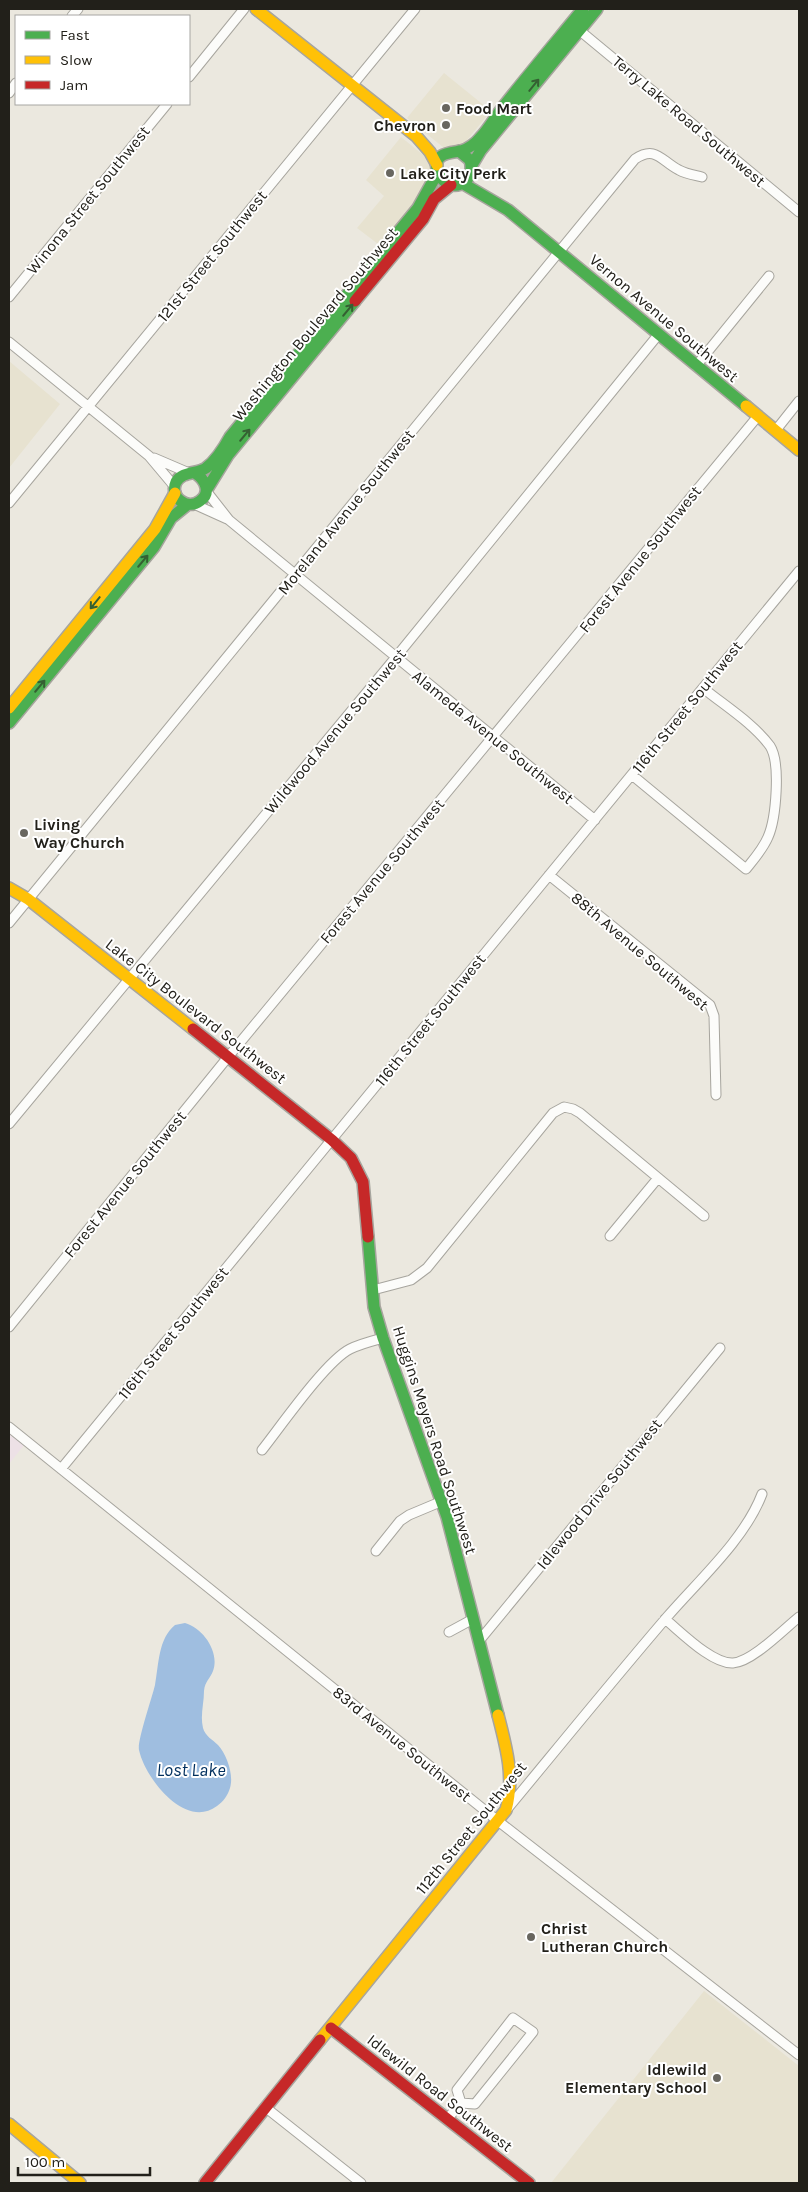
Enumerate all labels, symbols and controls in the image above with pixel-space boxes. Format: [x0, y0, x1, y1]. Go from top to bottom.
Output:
legend [15, 15, 190, 105]
text: Fast [60, 26, 90, 44]
text: Slow [60, 51, 92, 69]
street label: Terry Lake Road Southwest [609, 51, 769, 191]
text: Jam [60, 76, 88, 94]
one-way arrow [528, 79, 539, 92]
place label: Food Mart [456, 99, 532, 118]
marker: Food Mart [440, 102, 452, 114]
place label: Chevron [374, 116, 436, 135]
marker: Chevron [440, 119, 452, 131]
street label: Winona Street Southwest [22, 122, 154, 278]
place label: Lake City Perk [400, 164, 507, 183]
marker: Lake City Perk [384, 167, 396, 179]
street label: 121st Street Southwest [153, 186, 271, 326]
street label: Washington Boulevard Southwest [228, 223, 402, 425]
street label: Vernon Avenue Southwest [586, 250, 742, 386]
one-way arrow [343, 303, 354, 316]
street label: Moreland Avenue Southwest [273, 426, 419, 598]
one-way arrow [239, 428, 250, 441]
street label: Forest Avenue Southwest [575, 482, 705, 636]
one-way arrow [138, 554, 149, 567]
one-way arrow [89, 596, 100, 609]
street label: 116th Street Southwest [628, 637, 746, 777]
street label: Wildwood Avenue Southwest [260, 645, 410, 817]
street label: Alameda Avenue Southwest [408, 666, 578, 808]
one-way arrow [34, 679, 45, 692]
street label: Forest Avenue Southwest [316, 795, 448, 947]
place label: Living Way Church [34, 815, 125, 852]
marker: Living Way Church [18, 827, 30, 839]
street label: 88th Avenue Southwest [567, 888, 713, 1014]
street label: Lake City Boulevard Southwest [102, 935, 290, 1087]
street label: 116th Street Southwest [371, 950, 489, 1090]
street label: Forest Avenue Southwest [60, 1107, 190, 1261]
street label: 116th Street Southwest [114, 1263, 232, 1403]
street label: Huggins Meyers Road Southwest [389, 1323, 481, 1557]
street label: Idlewood Drive Southwest [532, 1415, 666, 1573]
street label: 83rd Avenue Southwest [329, 1682, 475, 1806]
street label: 112th Street Southwest [412, 1758, 530, 1898]
water label: Lost Lake [157, 1759, 226, 1781]
place label: Christ Lutheran Church [541, 1919, 668, 1956]
marker: Christ Lutheran Church [525, 1931, 537, 1943]
street label: Idlewild Road Southwest [363, 2030, 517, 2156]
place label: Idlewild Elementary School [565, 2060, 707, 2097]
marker: Idlewild Elementary School [711, 2072, 723, 2084]
scale bar [18, 2144, 150, 2176]
text: 100 m [25, 2153, 65, 2171]

